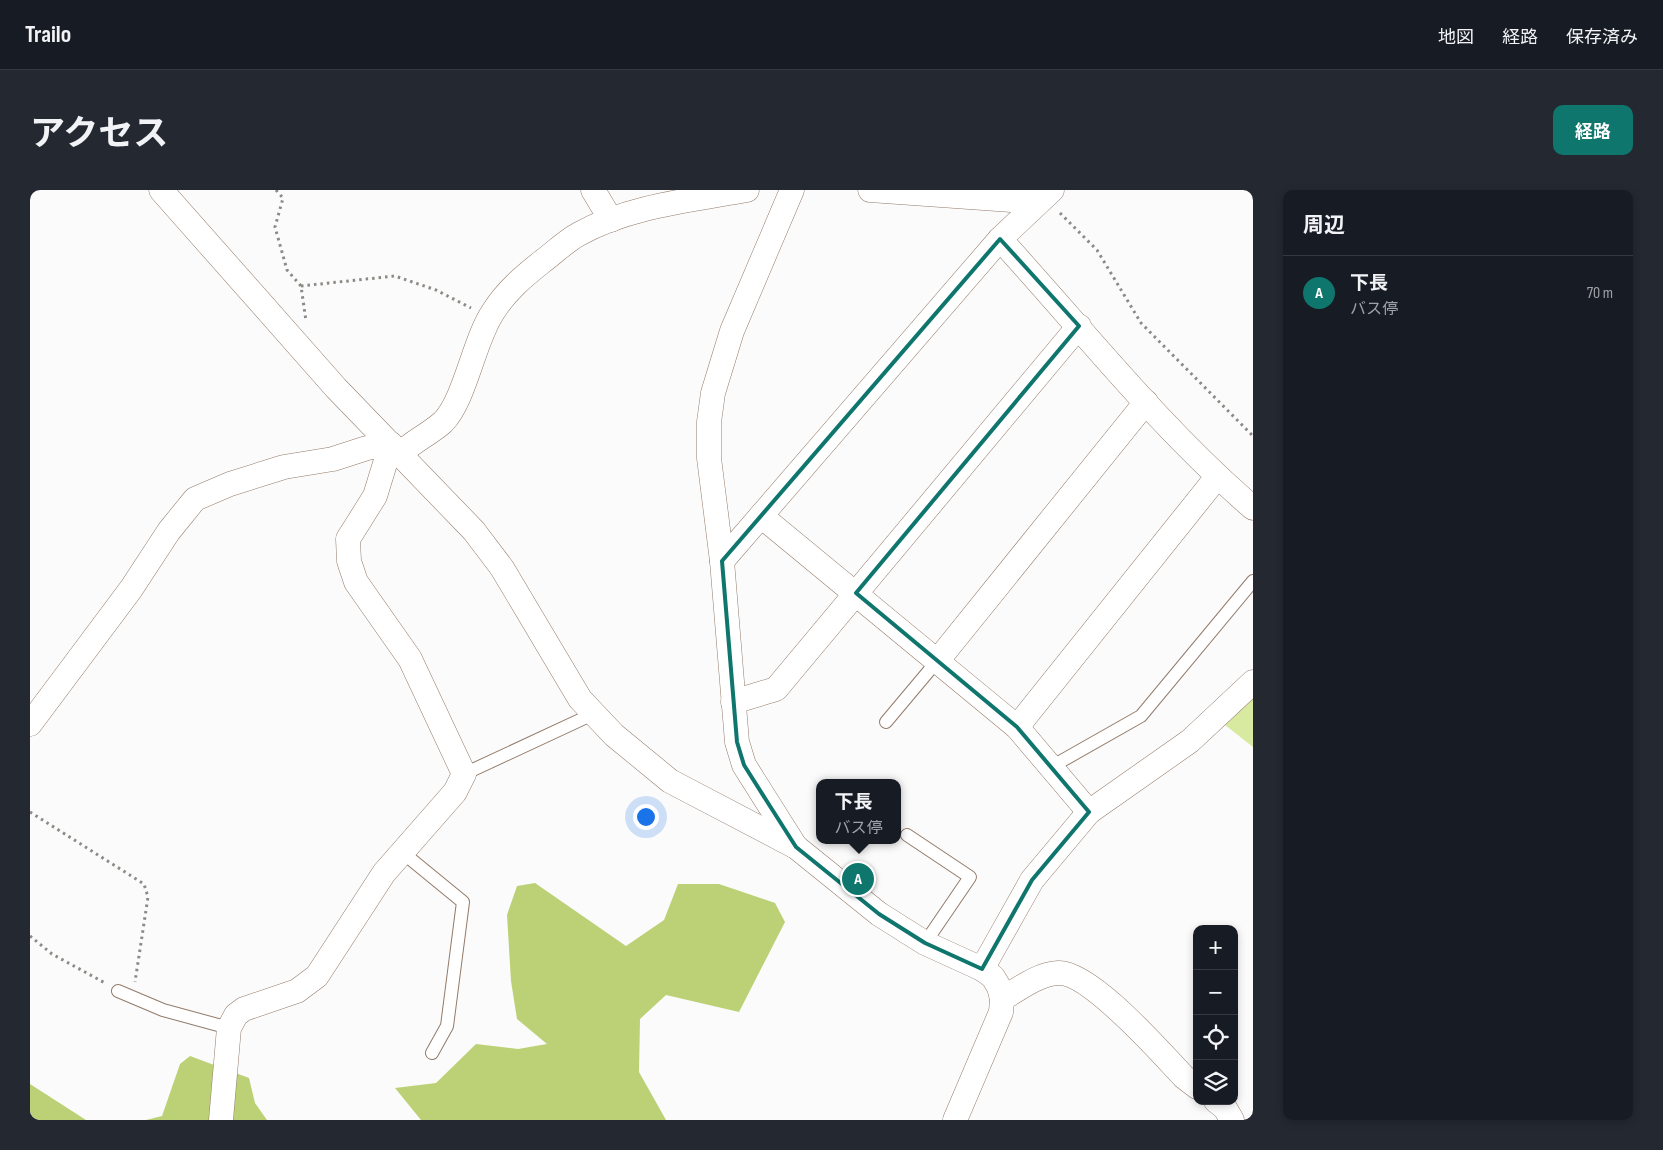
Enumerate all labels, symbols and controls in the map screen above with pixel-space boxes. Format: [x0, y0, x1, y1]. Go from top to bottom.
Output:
text: Trailo [25, 20, 71, 49]
text: 地図 [1438, 27, 1474, 48]
text: 経路 [1502, 27, 1538, 48]
text: 保存済み [1566, 27, 1638, 48]
button: 経路 [1553, 105, 1633, 155]
text: アクセス [30, 113, 168, 156]
text: 周辺 [1303, 213, 1345, 238]
text: 下長 [1350, 272, 1388, 295]
text: A [1315, 284, 1323, 303]
text: 70 m [1587, 284, 1613, 303]
text: バス停 [1350, 300, 1398, 319]
popup [816, 779, 901, 844]
text: 下長 [834, 791, 873, 814]
your location [633, 804, 659, 830]
text: バス停 [834, 819, 883, 838]
pin: A [842, 860, 874, 898]
map controls [1193, 925, 1238, 1105]
button: + [1193, 925, 1238, 970]
button: − [1193, 970, 1238, 1015]
button: locate [1193, 1015, 1238, 1060]
button: layers [1193, 1060, 1238, 1105]

